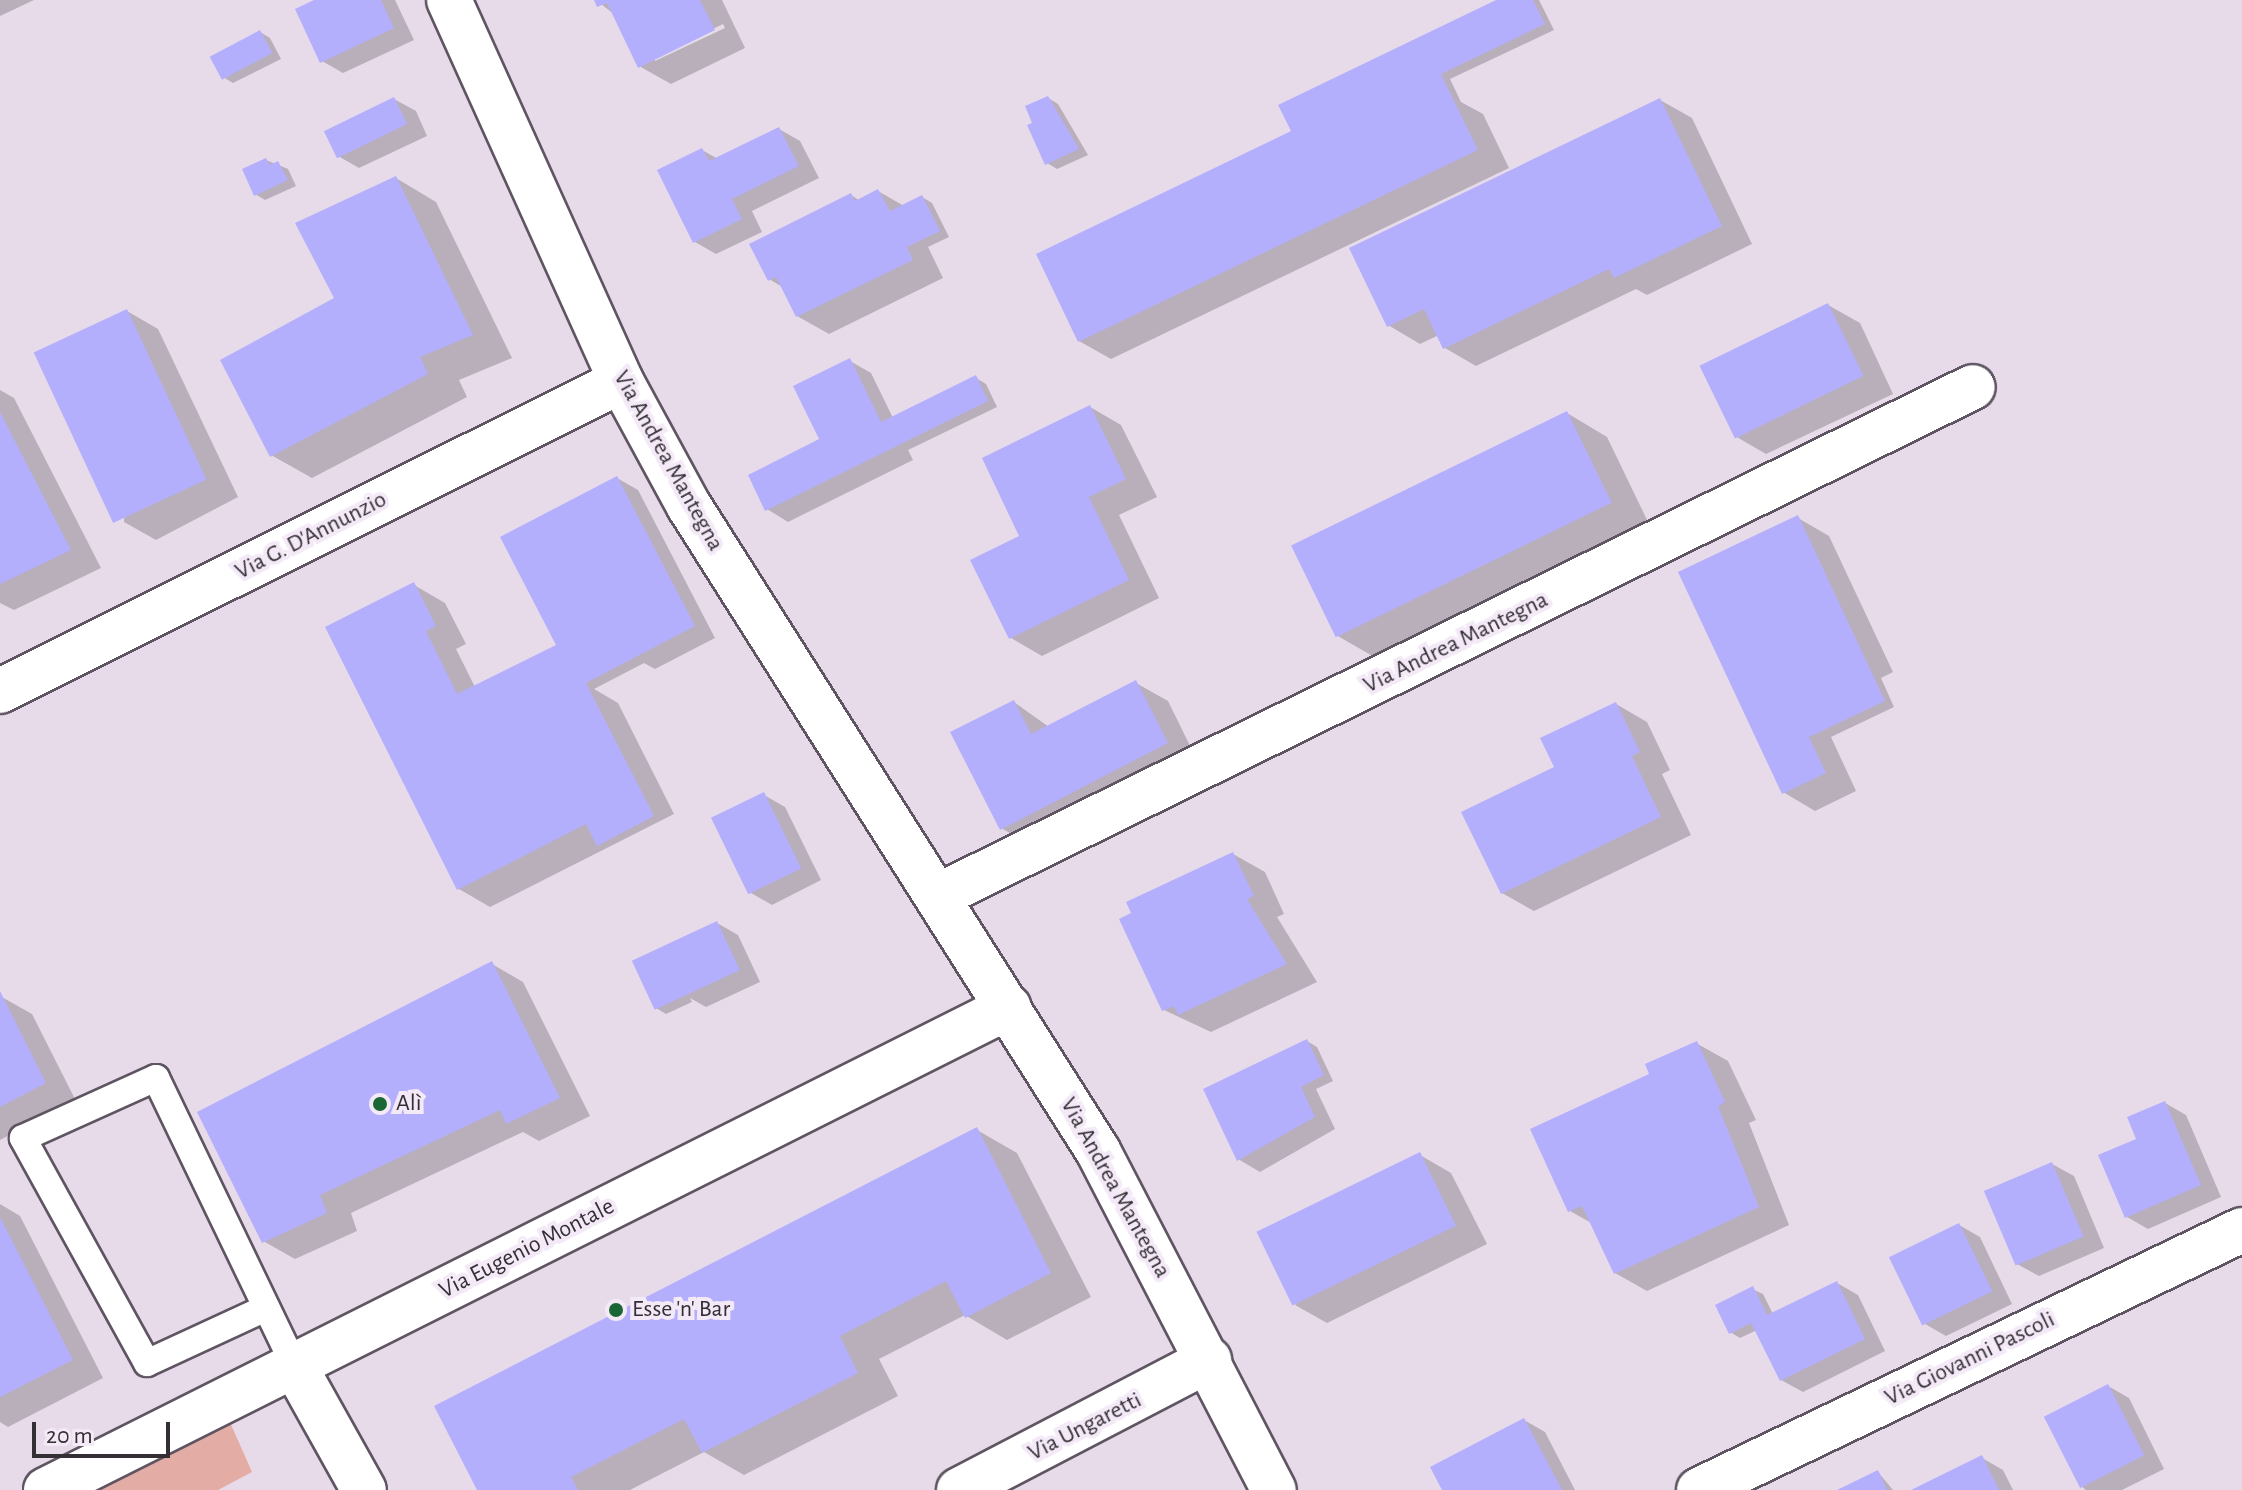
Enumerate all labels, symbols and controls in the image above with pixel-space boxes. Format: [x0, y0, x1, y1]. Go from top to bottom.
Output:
street label: Via Andrea Mantegna [606, 366, 730, 556]
street label: Via G. D'Annunzio [231, 485, 391, 587]
street label: Via Andrea Mantegna [1359, 586, 1553, 700]
place label: Alì [396, 1090, 422, 1118]
street label: Via Andrea Mantegna [1053, 1093, 1177, 1283]
marker: Alì [371, 1095, 389, 1113]
street label: Via Eugenio Montale [435, 1192, 619, 1306]
place label: Esse 'n' Bar [632, 1296, 730, 1324]
marker: Esse 'n' Bar [607, 1301, 625, 1319]
street label: Via Giovanni Pascoli [1880, 1305, 2060, 1413]
street label: Via Ungaretti [1023, 1386, 1147, 1468]
scale bar [36, 1406, 174, 1456]
text: 20 m [46, 1424, 93, 1448]

